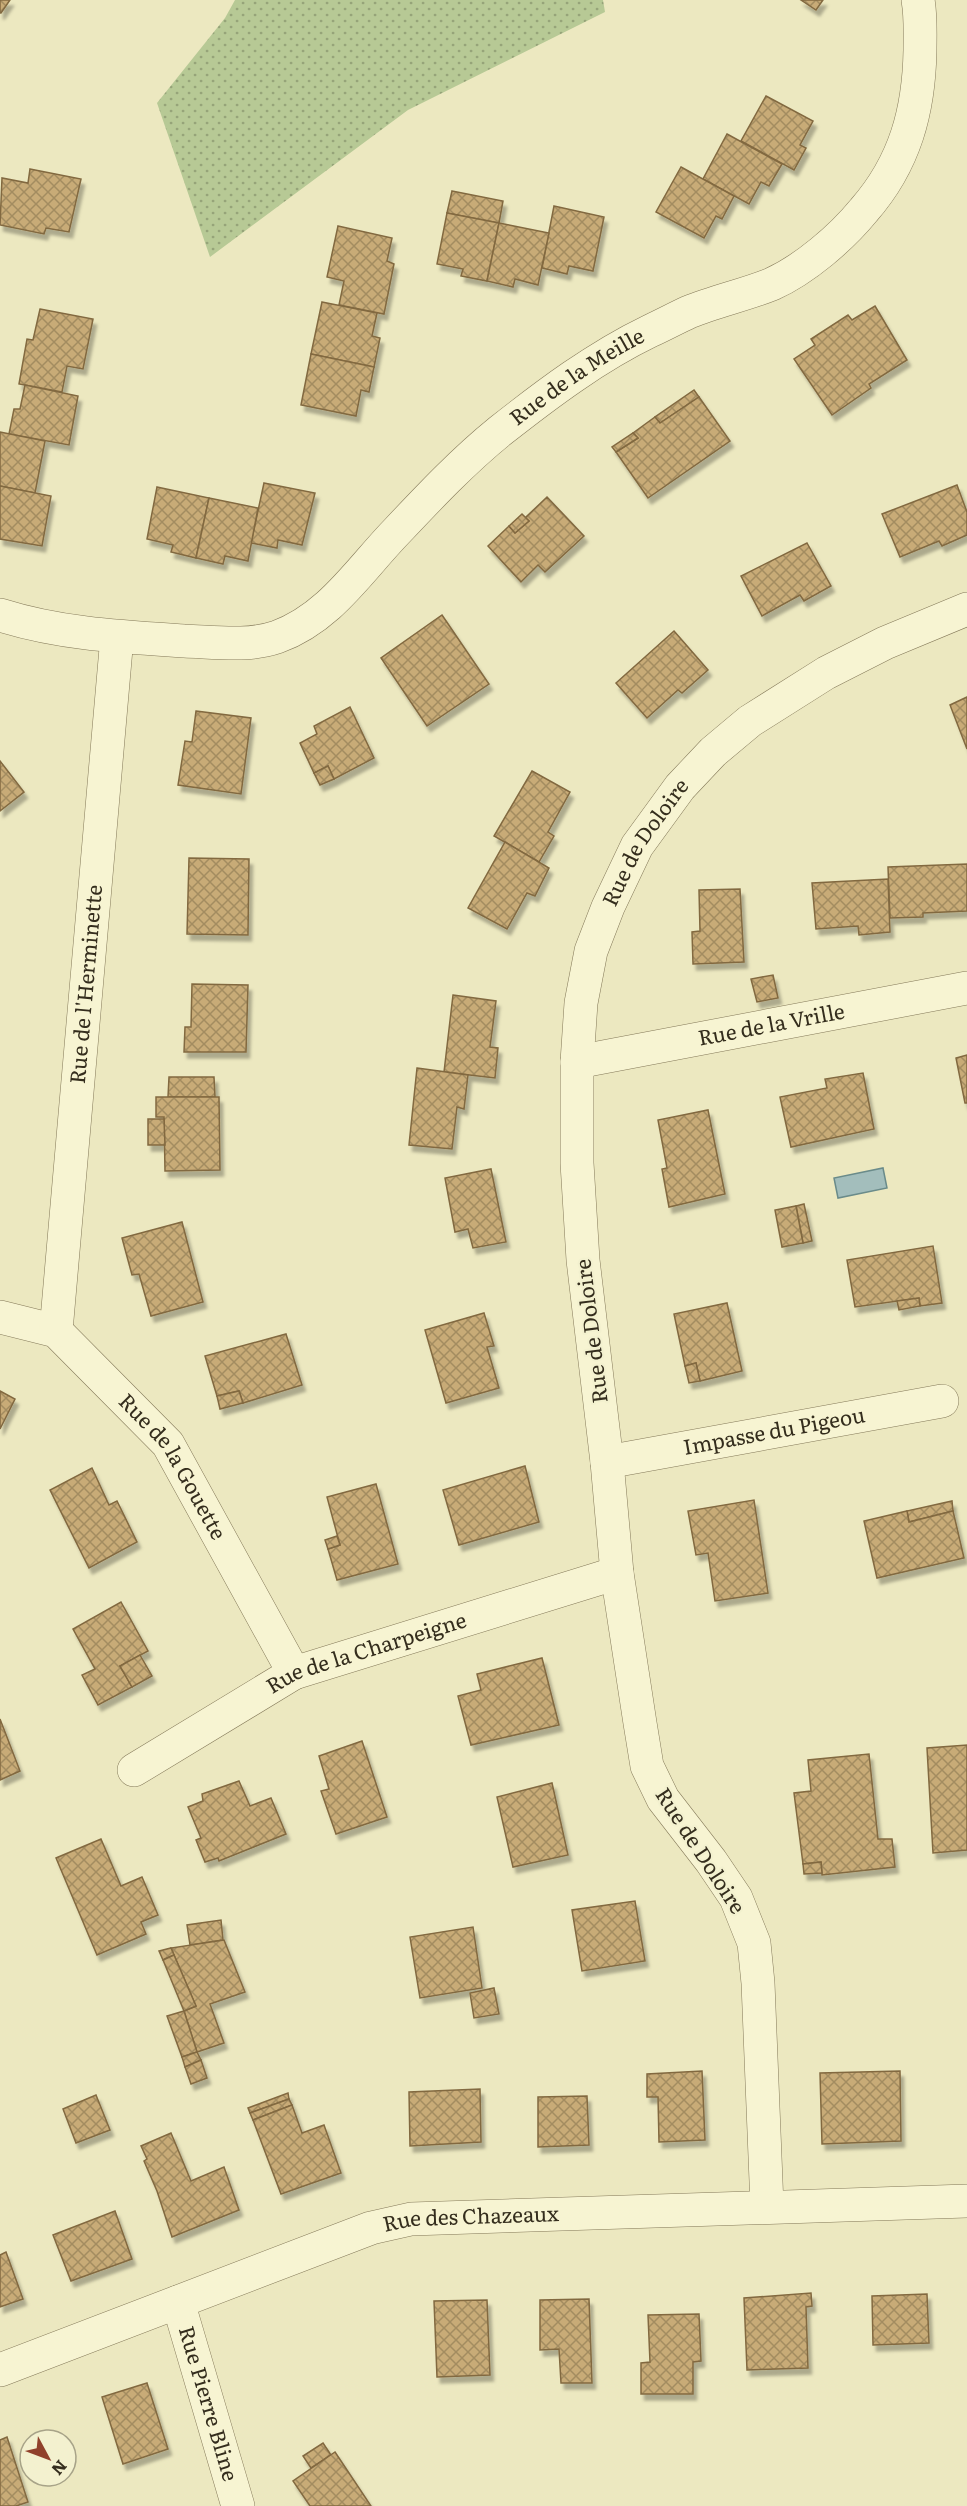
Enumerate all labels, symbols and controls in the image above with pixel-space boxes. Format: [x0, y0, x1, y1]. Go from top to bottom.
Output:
street label: Rue de la Meille [502, 318, 649, 431]
street label: Rue de Doloire [593, 770, 694, 911]
street label: Rue de l'Herminette [60, 883, 108, 1085]
street label: Rue de la Vrille [695, 994, 847, 1052]
street label: Rue de Doloire [565, 1257, 614, 1405]
street label: Rue de la Gouette [113, 1385, 236, 1545]
street label: Impasse du Pigeou [680, 1397, 867, 1461]
street label: Rue de la Charpeigne [259, 1603, 470, 1700]
street label: Rue de Doloire [650, 1780, 755, 1919]
street label: Rue des Chazeaux [379, 2196, 559, 2238]
street label: Rue Pierre Bline [173, 2322, 248, 2484]
north arrow [18, 2428, 78, 2488]
text: N [47, 2456, 74, 2481]

